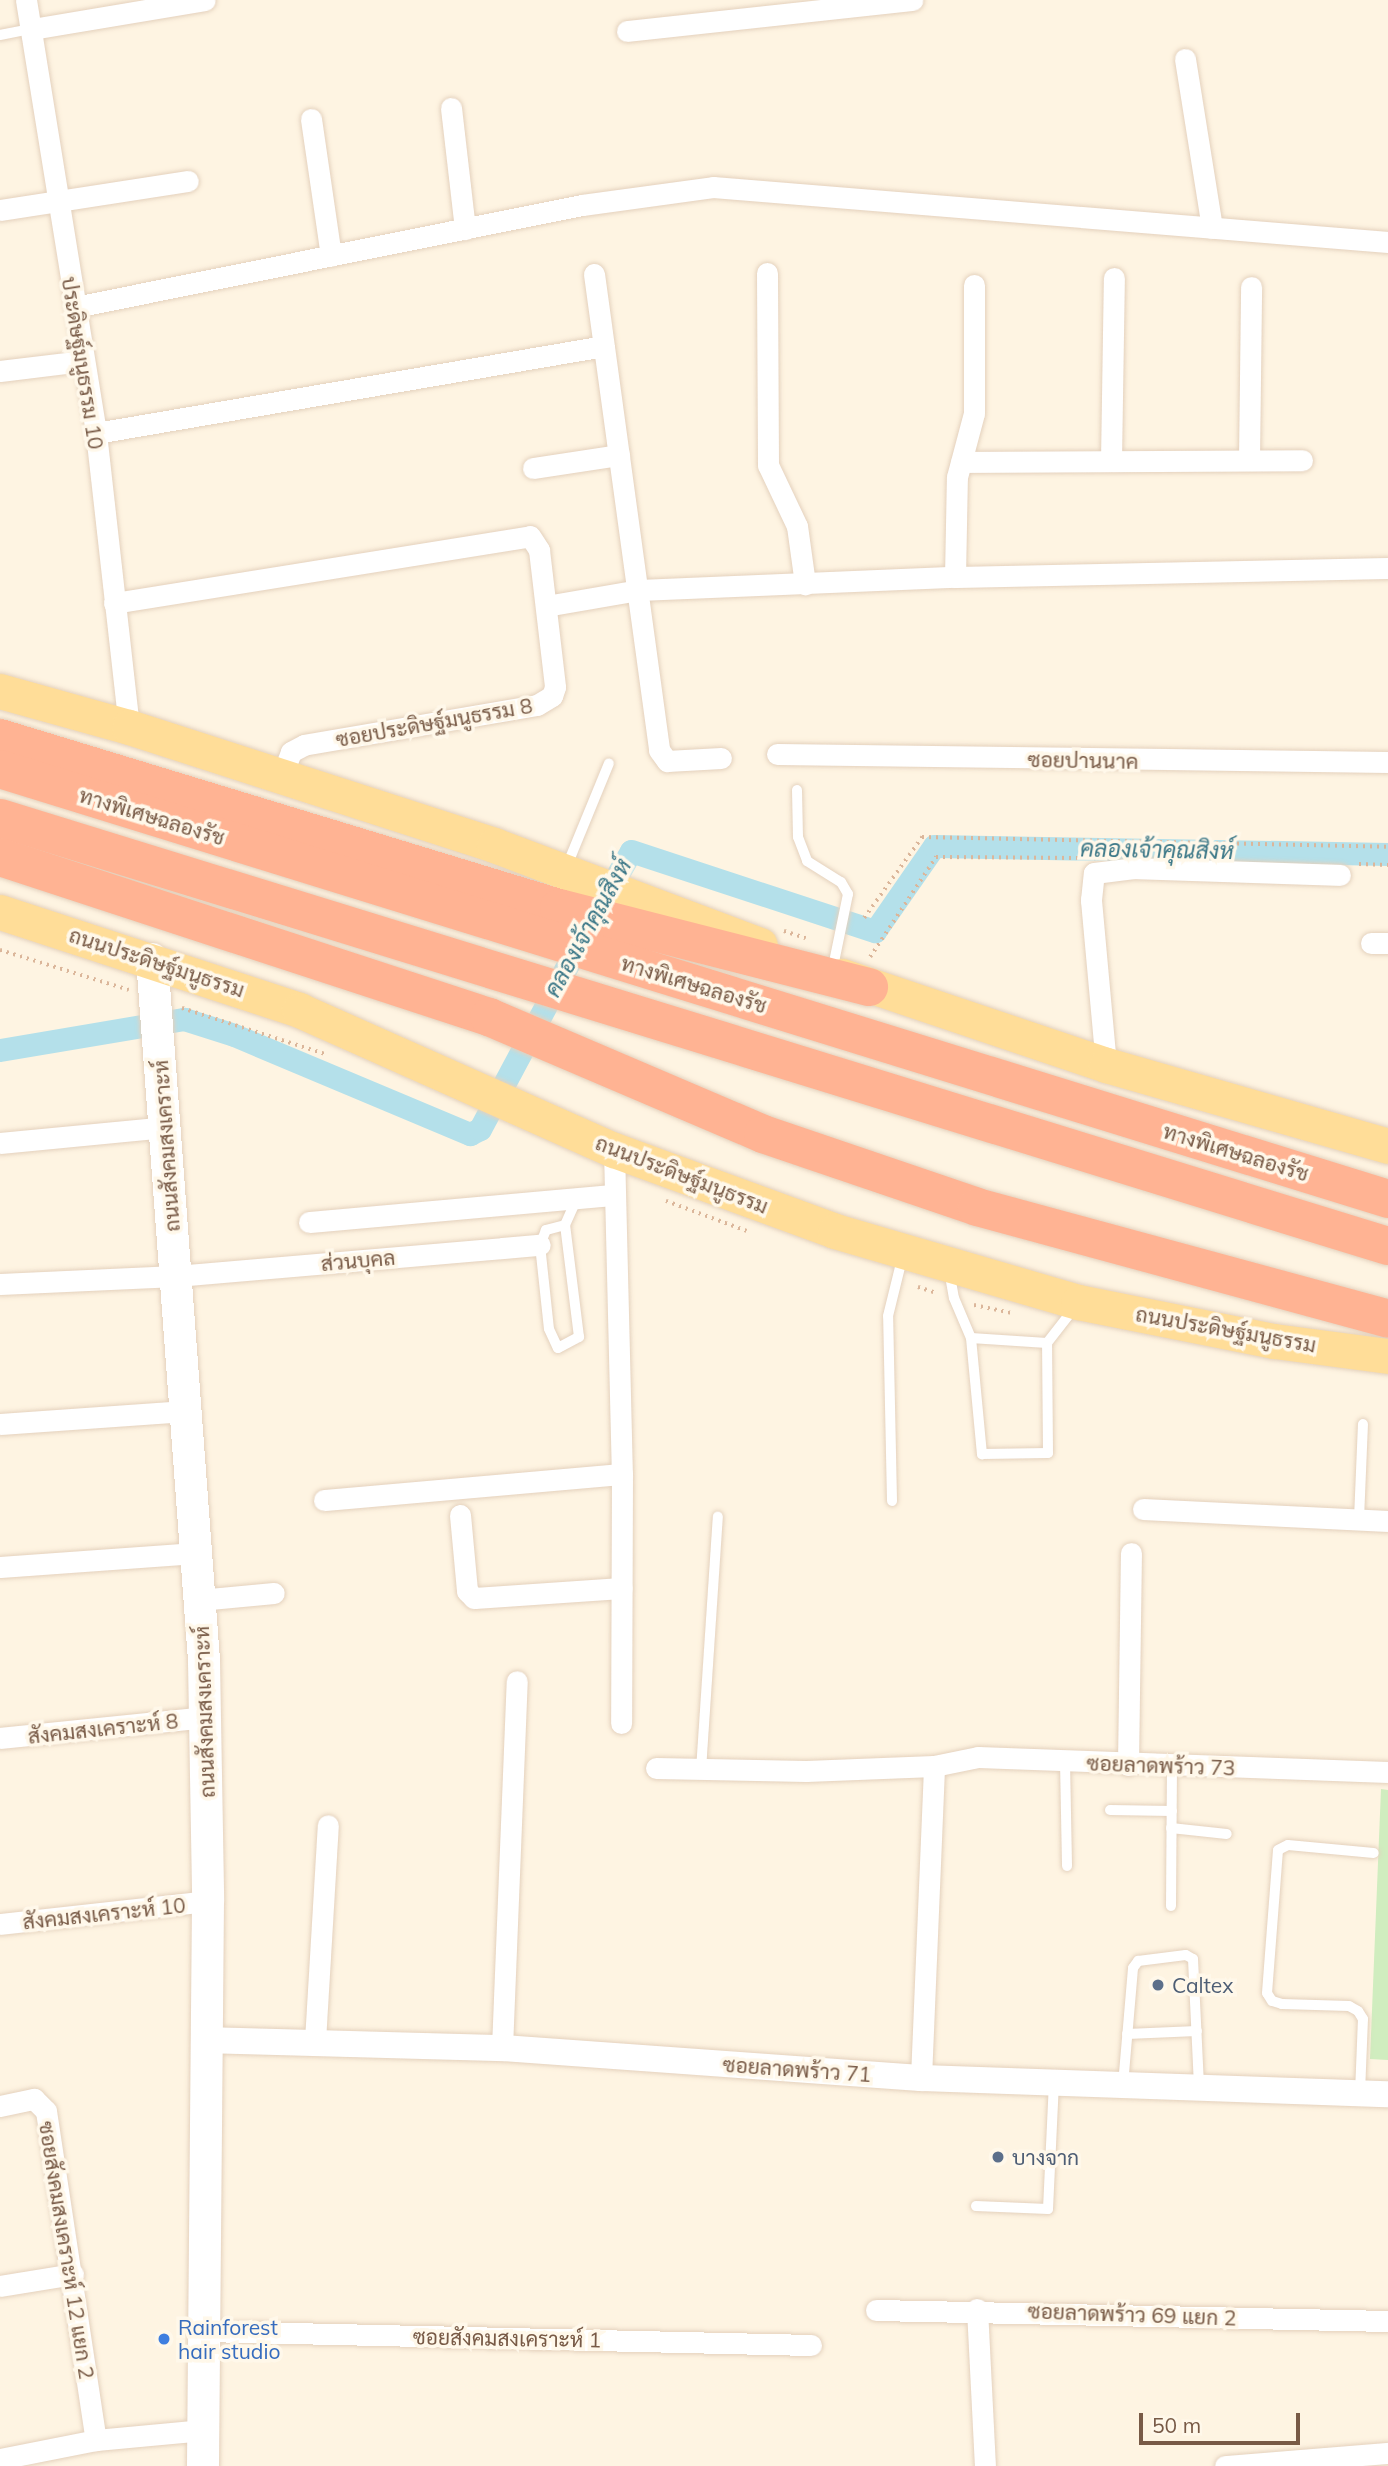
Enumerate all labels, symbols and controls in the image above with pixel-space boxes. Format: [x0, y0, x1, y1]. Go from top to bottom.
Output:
street label: ประดิษฐ์มนูธรรม 10 [57, 275, 109, 451]
street label: ซอยประดิษฐ์มนูธรรม 8 [334, 692, 534, 752]
street label: ซอยปานนาค [1027, 746, 1139, 774]
street label: ทางพิเศษฉลองรัช [76, 782, 228, 850]
water label: คลองเจ้าคุณสิงห์ [1080, 835, 1234, 865]
water label: คลองเจ้าคุณสิงห์ [539, 854, 637, 1002]
street label: ถนนประดิษฐ์มนูธรรม [66, 922, 248, 1002]
street label: ทางพิเศษฉลองรัช [618, 950, 770, 1018]
street label: ถนนสังคมสงเคราะห์ [147, 1059, 185, 1233]
street label: ทางพิเศษฉลองรัช [1160, 1118, 1312, 1186]
street label: ถนนประดิษฐ์มนูธรรม [592, 1129, 772, 1219]
street label: ส่วนบุคล [320, 1244, 396, 1276]
street label: ถนนประดิษฐ์มนูธรรม [1134, 1301, 1318, 1357]
street label: ถนนสังคมสงเคราะห์ [188, 1626, 220, 1798]
street label: สังคมสงเคราะห์ 8 [27, 1708, 179, 1748]
street label: ซอยลาดพร้าว 73 [1086, 1750, 1236, 1780]
street label: สังคมสงเคราะห์ 10 [21, 1892, 187, 1934]
place label: Caltex [1172, 1972, 1233, 1998]
marker: Caltex [1150, 1977, 1166, 1993]
street label: ซอยลาดพร้าว 71 [722, 2051, 872, 2087]
street label: ซอยสังคมสงเคราะห์ 12 แยก 2 [34, 2119, 100, 2381]
place label: บางจาก [1012, 2144, 1079, 2170]
marker: บางจาก [990, 2149, 1006, 2165]
street label: ซอยลาดพร้าว 69 แยก 2 [1027, 2298, 1237, 2330]
place label: Rainforest hair studio [178, 2314, 280, 2364]
street label: ซอยสังคมสงเคราะห์ 1 [413, 2324, 601, 2352]
marker: Rainforest hair studio [156, 2331, 172, 2347]
scale bar [1143, 2400, 1304, 2444]
text: 50 m [1152, 2412, 1201, 2438]

